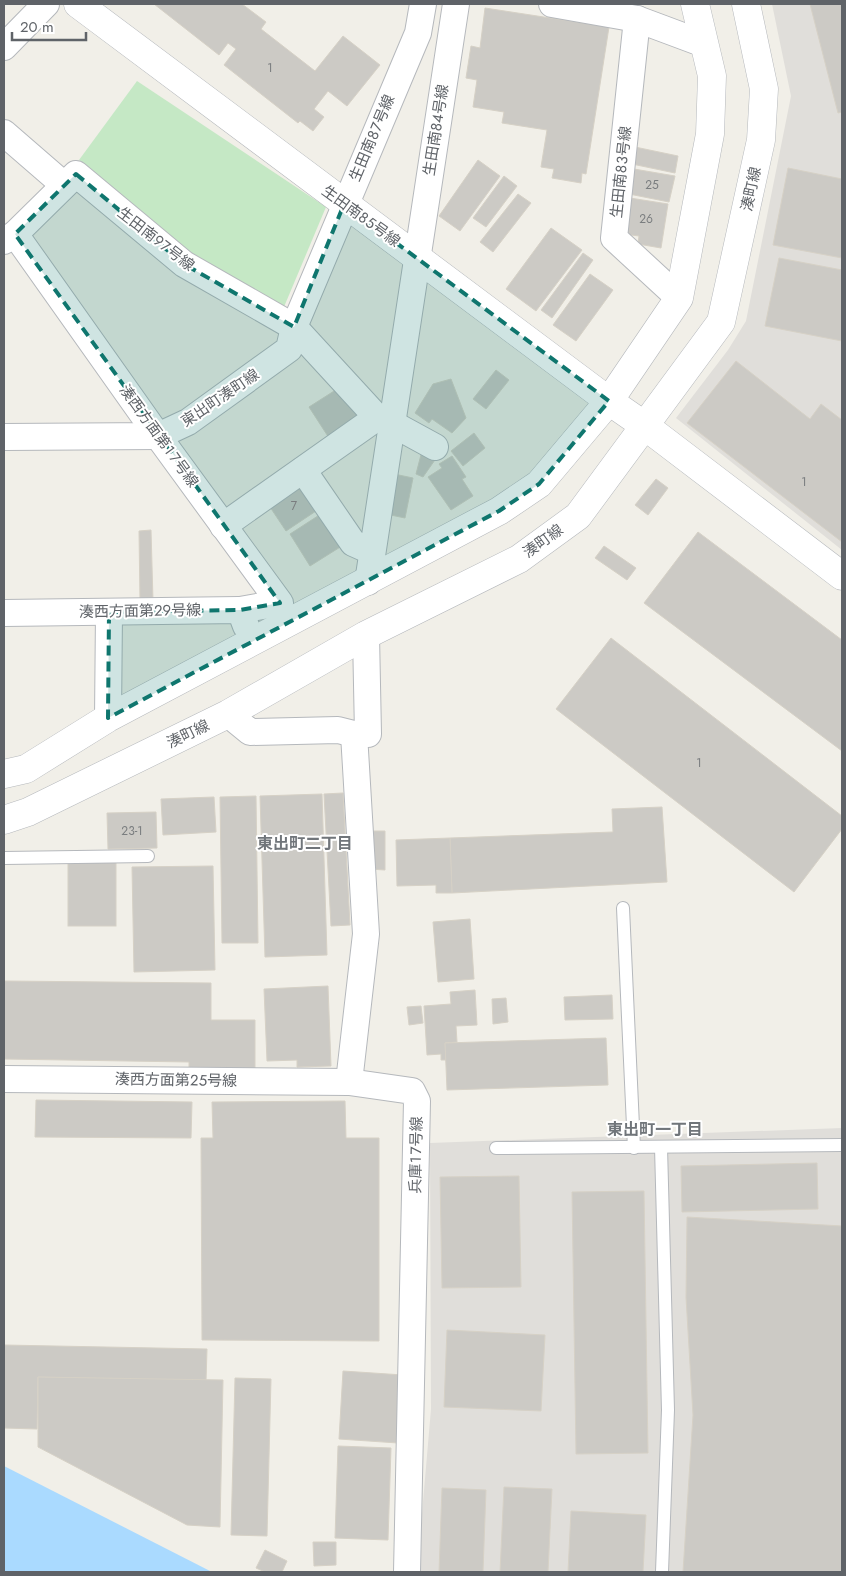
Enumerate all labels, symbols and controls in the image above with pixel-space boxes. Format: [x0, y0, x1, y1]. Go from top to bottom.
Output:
scale bar [12, 10, 86, 42]
text: 20 m [20, 16, 54, 38]
house number: 1 [267, 59, 273, 77]
street label: 生田南８４号線 [418, 83, 454, 177]
street label: 生田南８７号線 [344, 91, 400, 185]
street label: 生田南８３号線 [605, 125, 637, 219]
street label: 湊町線 [736, 165, 766, 213]
house number: 25 [645, 176, 659, 194]
street label: 生田南８５号線 [317, 180, 405, 252]
street label: 生田南９７号線 [113, 202, 199, 276]
house number: 26 [639, 210, 653, 228]
street label: 東出町湊町線 [177, 364, 263, 432]
street label: 湊西方面第１７号線 [114, 380, 204, 492]
house number: 1 [801, 473, 807, 491]
house number: 7 [291, 497, 298, 515]
street label: 湊町線 [518, 519, 568, 563]
street label: 湊西方面第２９号線 [79, 599, 201, 623]
street label: 湊町線 [163, 714, 213, 754]
house number: 1 [696, 754, 702, 772]
house number: 23-1 [121, 822, 143, 840]
district label: 東出町二丁目 [257, 832, 353, 855]
street label: 湊西方面第２５号線 [115, 1068, 237, 1092]
street label: 兵庫１７号線 [404, 1116, 428, 1194]
district label: 東出町一丁目 [607, 1118, 703, 1141]

